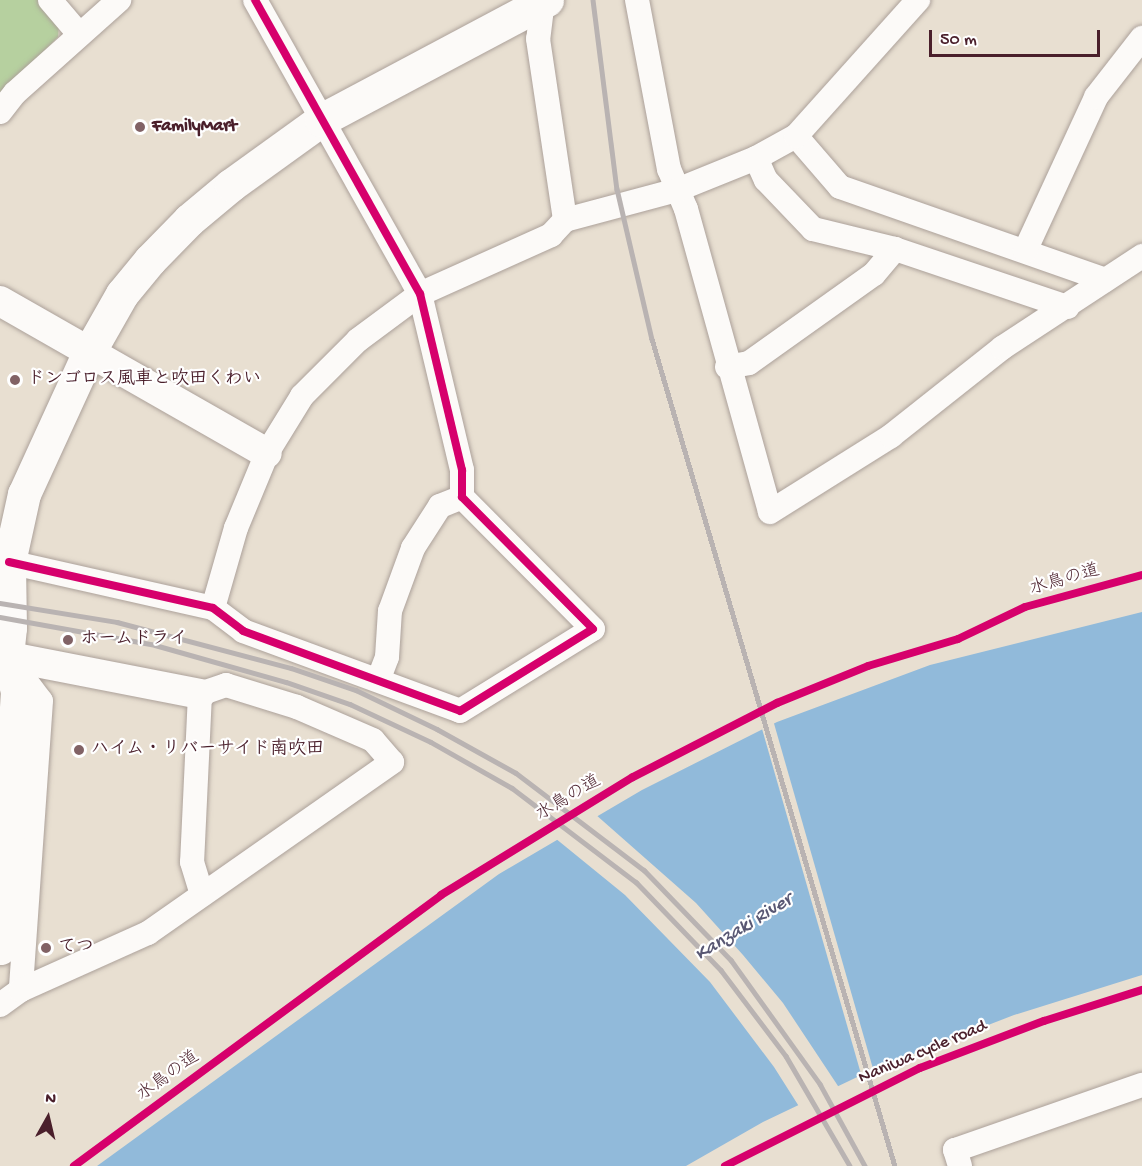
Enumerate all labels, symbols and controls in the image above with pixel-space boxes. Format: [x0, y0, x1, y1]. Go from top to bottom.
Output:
scale bar [932, 18, 1103, 56]
text: 50 m [940, 30, 977, 51]
place label: FamilyMart [152, 116, 237, 138]
marker: FamilyMart [133, 120, 147, 134]
place label: ドンゴロス風車と吹田くわい [27, 369, 261, 391]
marker: ドンゴロス風車と吹田くわい [8, 373, 22, 387]
street label: 水鳥の道 [1027, 561, 1103, 601]
place label: ホームドライ [80, 629, 188, 651]
marker: ホームドライ [61, 633, 75, 647]
place label: ハイム・リバーサイド南吹田 [91, 739, 325, 761]
marker: ハイム・リバーサイド南吹田 [72, 743, 86, 757]
street label: 水鳥の道 [533, 771, 605, 827]
water label: Kanzaki River [691, 889, 797, 967]
place label: てつ [58, 937, 94, 959]
marker: てつ [39, 941, 53, 955]
street label: Naniwa cycle road [856, 1016, 990, 1090]
street label: 水鳥の道 [134, 1047, 204, 1107]
north arrow [18, 1088, 78, 1148]
text: N [44, 1090, 57, 1110]

